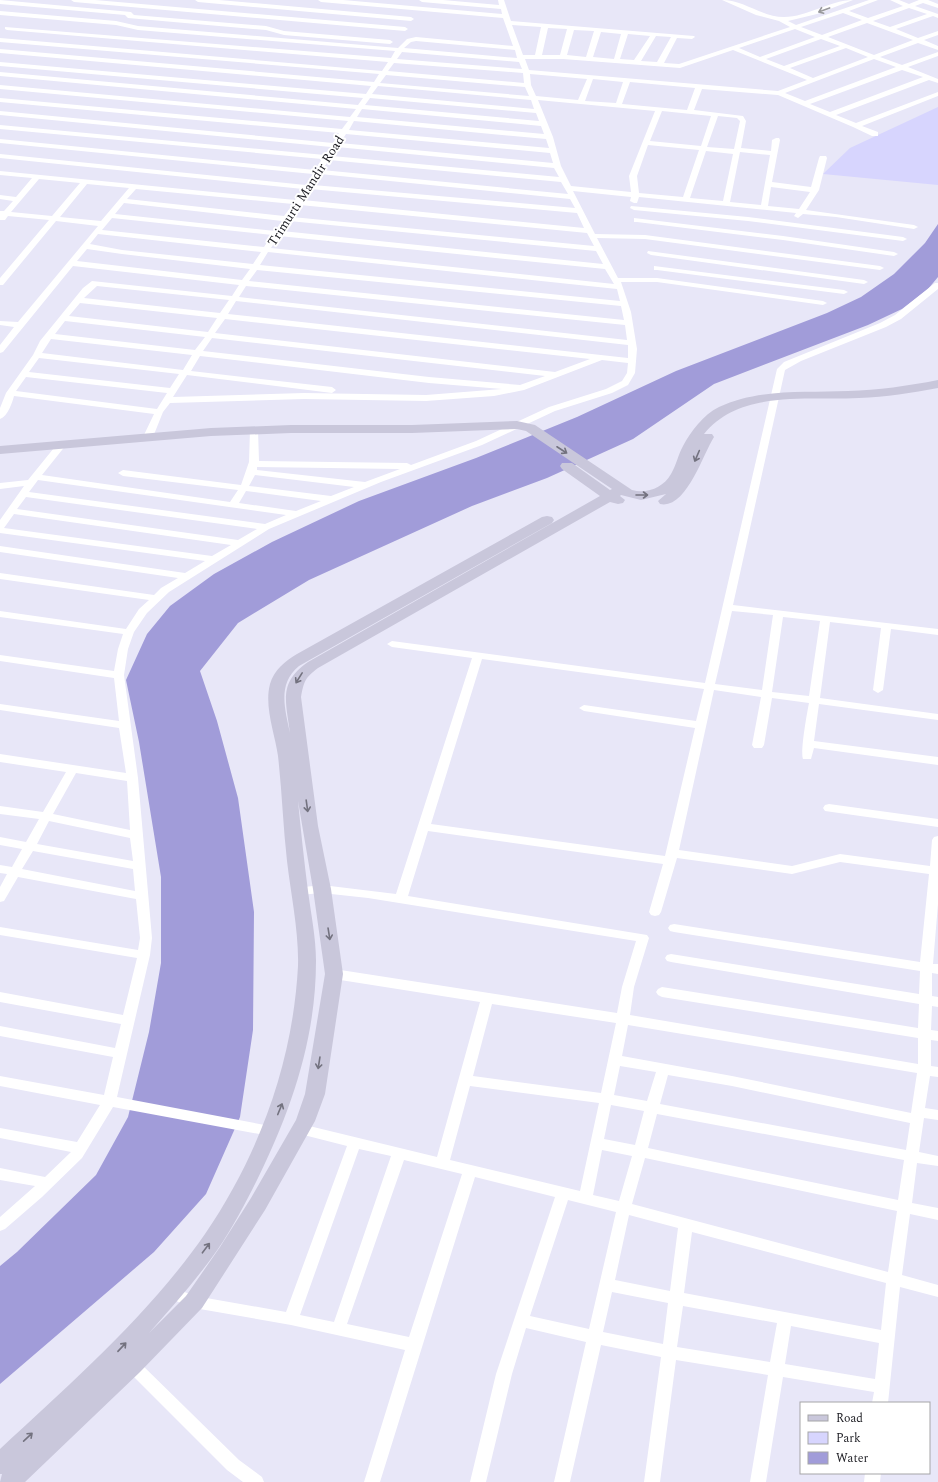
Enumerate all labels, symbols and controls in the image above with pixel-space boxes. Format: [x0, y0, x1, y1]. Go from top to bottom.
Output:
one-way arrow [818, 6, 830, 14]
street label: Trimurti Mandir Road [263, 132, 349, 250]
one-way arrow [556, 446, 567, 454]
one-way arrow [693, 449, 700, 461]
one-way arrow [635, 491, 648, 499]
one-way arrow [295, 672, 303, 684]
one-way arrow [303, 799, 311, 812]
one-way arrow [325, 927, 333, 940]
one-way arrow [315, 1056, 323, 1069]
one-way arrow [276, 1103, 284, 1115]
one-way arrow [202, 1243, 210, 1254]
one-way arrow [117, 1342, 127, 1352]
legend [800, 1402, 930, 1474]
text: Road [836, 1409, 863, 1428]
text: Park [836, 1429, 861, 1448]
one-way arrow [23, 1432, 33, 1442]
text: Water [836, 1449, 868, 1468]

